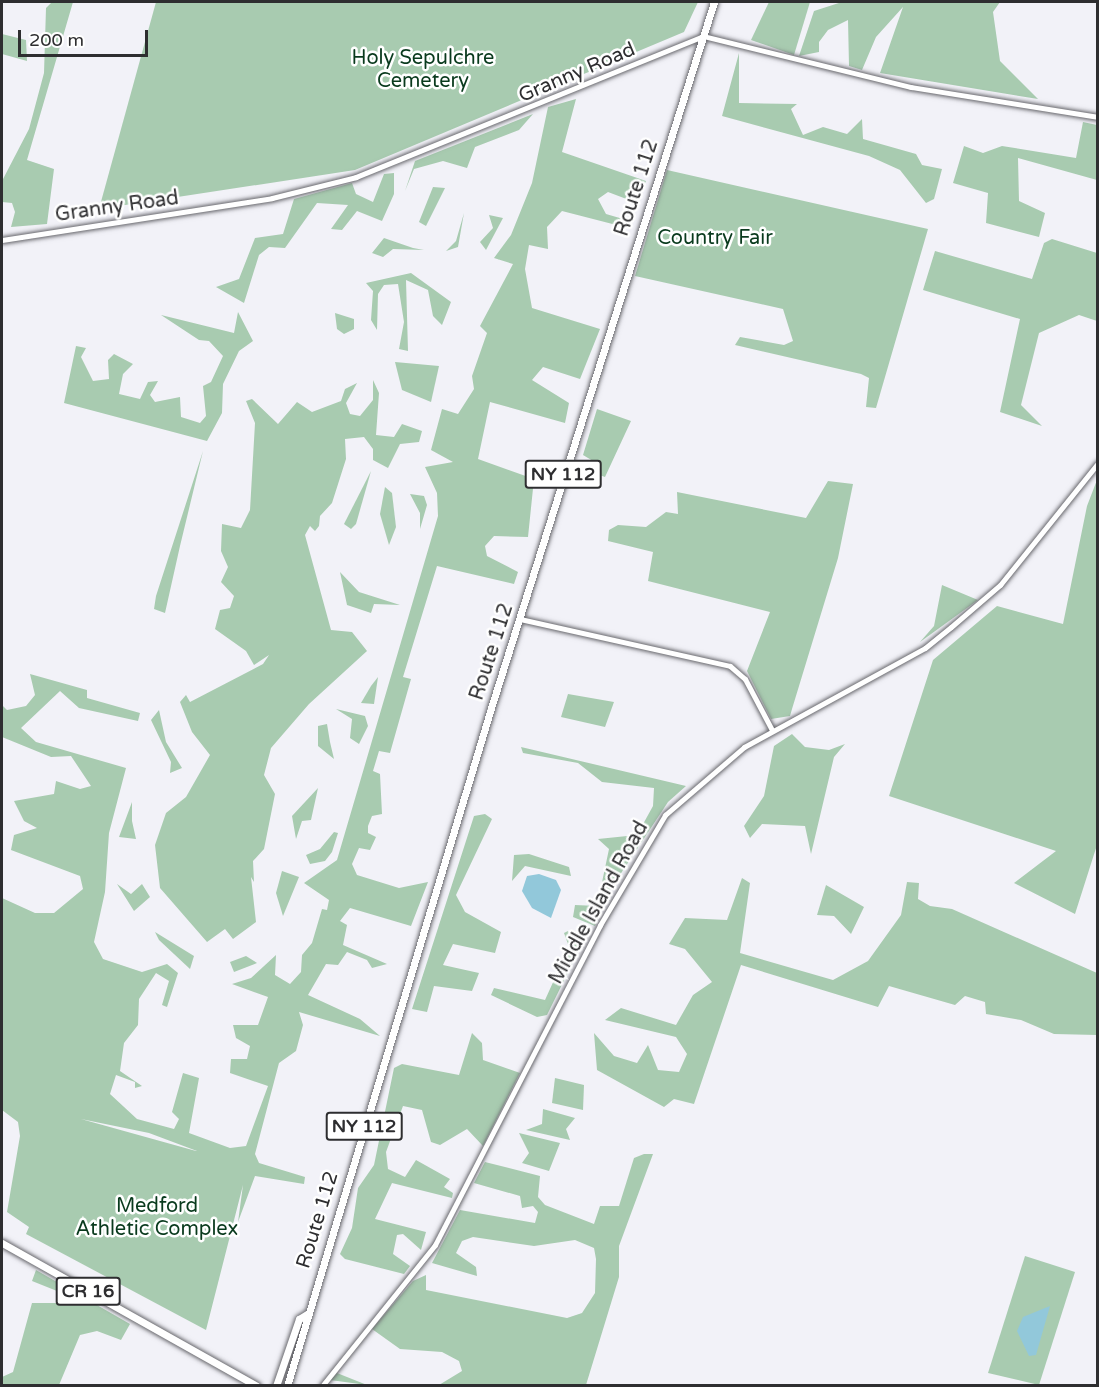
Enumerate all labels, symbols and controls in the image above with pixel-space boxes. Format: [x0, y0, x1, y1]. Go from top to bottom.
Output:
scale bar [21, 18, 152, 56]
text: 200 m [29, 29, 84, 51]
street label: Granny Road [515, 38, 639, 108]
park label: Holy Sepulchre Cemetery [352, 46, 494, 93]
street label: Route 112 [610, 137, 664, 239]
street label: Granny Road [54, 186, 180, 228]
park label: Country Fair [657, 226, 773, 250]
road number: NY 112 [524, 459, 602, 489]
street label: Route 112 [465, 601, 519, 703]
street label: Middle Island Road [544, 817, 654, 989]
road number: NY 112 [325, 1111, 403, 1141]
street label: Route 112 [292, 1169, 344, 1271]
park label: Medford Athletic Complex [76, 1195, 238, 1242]
road number: CR 16 [55, 1276, 121, 1306]

